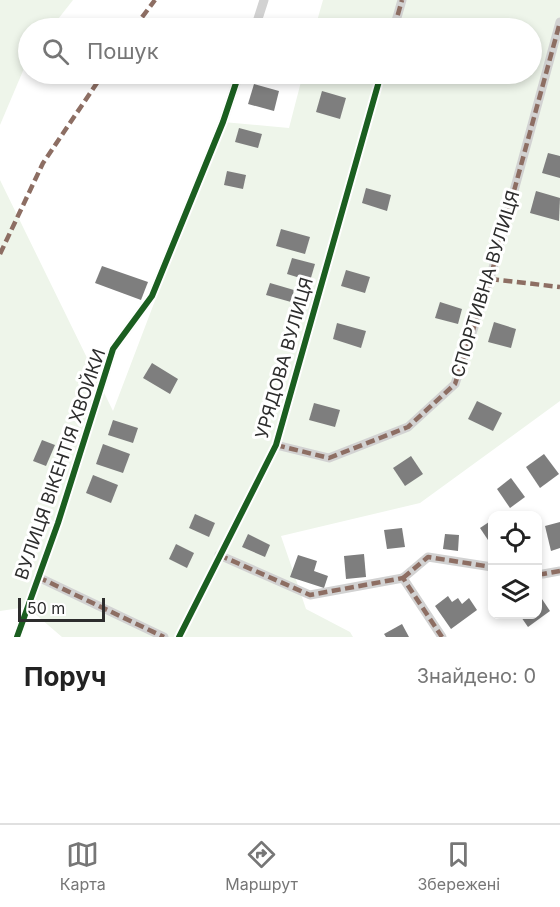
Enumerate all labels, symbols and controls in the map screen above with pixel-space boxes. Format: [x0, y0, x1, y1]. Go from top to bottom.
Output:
search box [18, 18, 542, 84]
icon: search [39, 35, 72, 68]
text: Пошук [87, 38, 159, 64]
street label: СПОРТИВНА ВУЛИЦЯ [447, 188, 523, 380]
street label: УРЯДОВА ВУЛИЦЯ [251, 275, 317, 441]
street label: ВУЛИЦЯ ВІКЕНТІЯ ХВОЙКИ [10, 345, 109, 582]
map controls [488, 511, 542, 619]
button: locate [488, 511, 542, 565]
button: layers [488, 565, 542, 619]
scale bar [18, 595, 105, 622]
text: 50 m [27, 598, 65, 618]
text: Поруч [24, 661, 106, 692]
text: Знайдено: 0 [417, 664, 536, 688]
tab: Карта [60, 838, 106, 894]
tab: Маршрут [225, 838, 298, 894]
tab: Збережені [417, 838, 500, 894]

